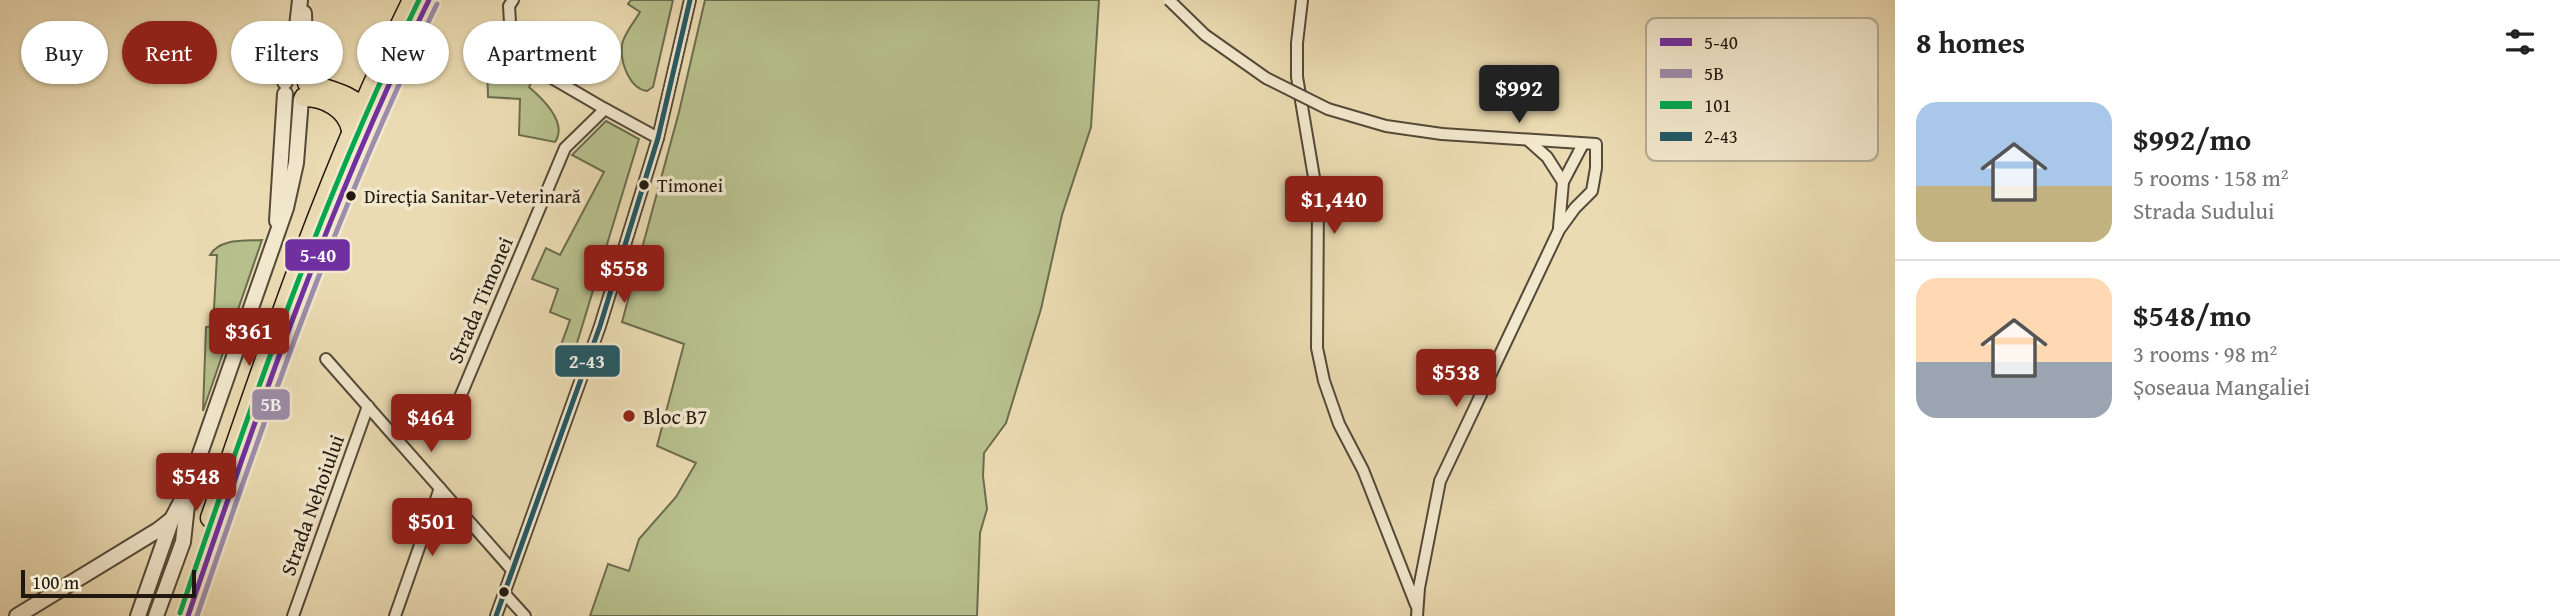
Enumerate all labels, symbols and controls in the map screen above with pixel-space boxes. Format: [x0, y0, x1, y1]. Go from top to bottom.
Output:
legend [1646, 18, 1878, 161]
text: 8 homes [1916, 20, 2025, 64]
chip: Buy [21, 21, 108, 84]
chip: Rent [122, 21, 217, 84]
chip: Filters [231, 21, 343, 84]
chip: New [357, 21, 449, 84]
chip: Apartment [463, 21, 621, 84]
icon: filters [2501, 23, 2539, 61]
text: 5-40 [1704, 28, 1738, 56]
text: 5B [1704, 59, 1724, 87]
pin: $992 [1478, 66, 1560, 125]
text: $992 [1495, 71, 1543, 104]
text: 101 [1704, 91, 1731, 119]
text: $992/mo [2133, 117, 2251, 161]
text: 2-43 [1704, 122, 1738, 150]
icon: home [1972, 130, 2056, 214]
text: 5 rooms · 158 m² [2133, 161, 2288, 194]
place label: Timonei [657, 171, 723, 199]
pin: $1,440 [1277, 176, 1391, 236]
marker: Timonei [637, 178, 651, 192]
place label: Direcția Sanitar-Veterinară [364, 182, 581, 210]
text: $1,440 [1301, 182, 1367, 215]
marker: Direcția Sanitar-Veterinară [344, 189, 358, 203]
text: Strada Sudului [2133, 194, 2274, 227]
street label: Strada Timonei [439, 232, 521, 368]
line badge: 5-40 [284, 238, 351, 272]
text: 5-40 [300, 241, 336, 269]
pin: $558 [583, 246, 665, 305]
text: $558 [600, 251, 648, 284]
text: $548/mo [2133, 293, 2251, 337]
icon: home [1972, 306, 2056, 390]
pin: $361 [208, 308, 290, 368]
text: $361 [225, 314, 273, 347]
text: 3 rooms · 98 m² [2133, 337, 2277, 370]
line badge: 2-43 [554, 344, 621, 378]
text: 2-43 [569, 347, 605, 375]
pin: $538 [1415, 350, 1497, 409]
text: $538 [1432, 355, 1480, 388]
text: Șoseaua Mangaliei [2133, 370, 2310, 403]
line badge: 5B [251, 388, 291, 421]
text: 5B [260, 390, 282, 418]
pin: $464 [390, 394, 472, 454]
text: $464 [407, 400, 455, 433]
place label: Bloc B7 [643, 401, 707, 432]
marker: Bloc B7 [621, 408, 637, 424]
street label: Strada Nehoiului [272, 430, 352, 580]
pin: $548 [155, 454, 237, 513]
text: $548 [172, 459, 220, 492]
pin: $501 [391, 498, 473, 558]
text: $501 [408, 504, 456, 537]
scale bar [21, 567, 196, 599]
text: 100 m [32, 568, 79, 596]
unlabelled marker [497, 585, 511, 599]

